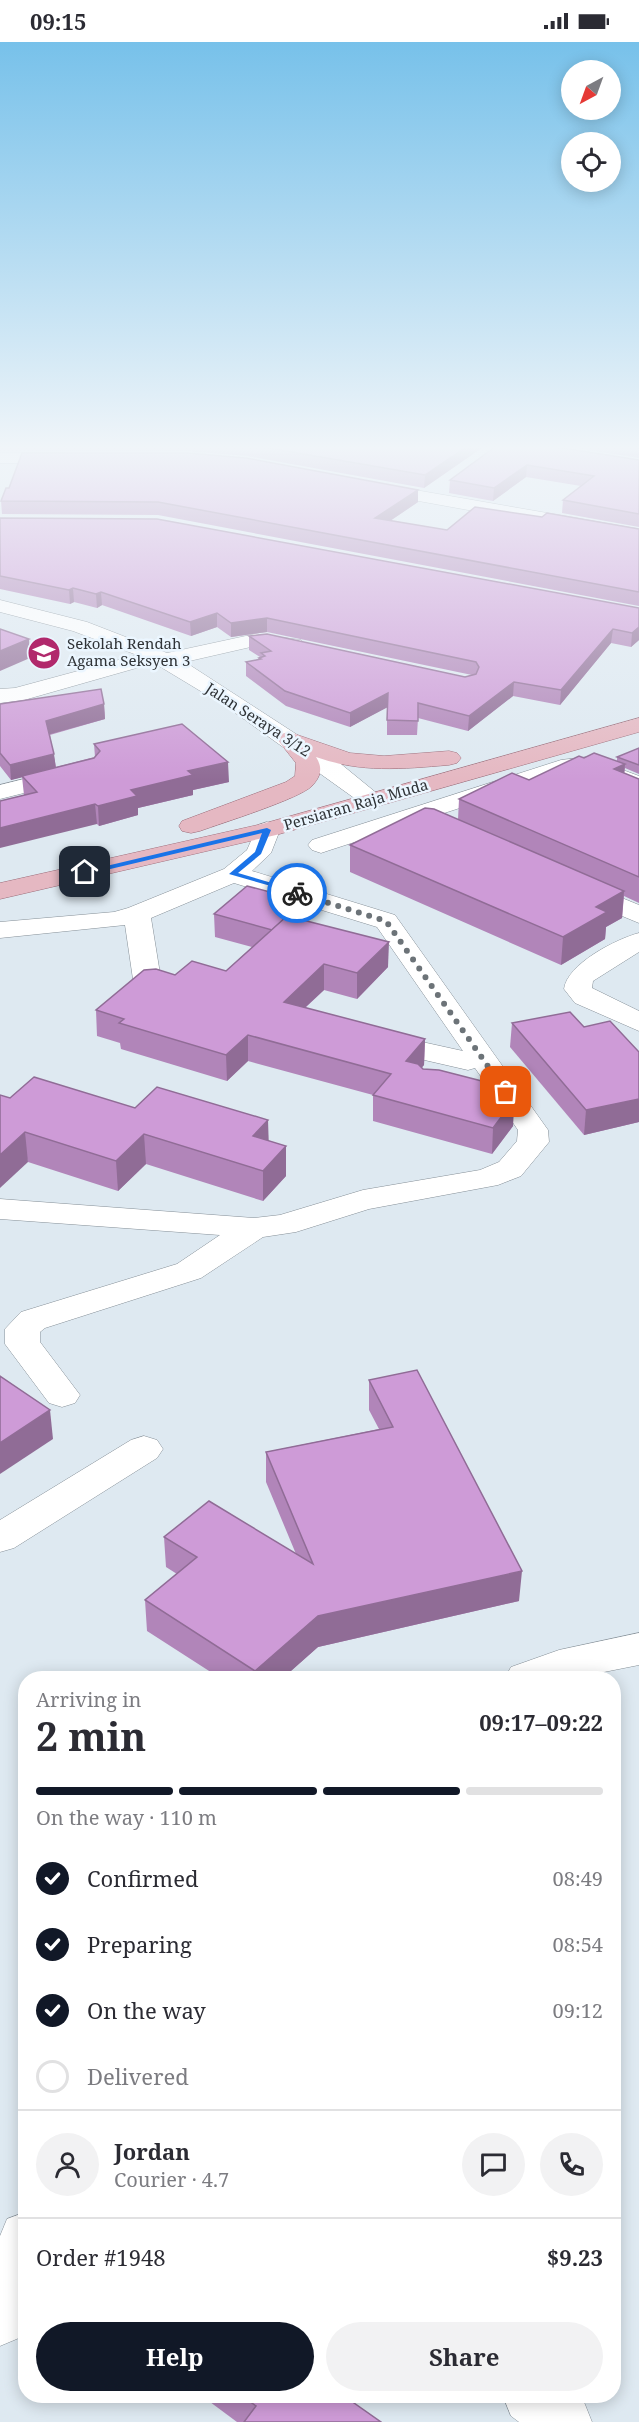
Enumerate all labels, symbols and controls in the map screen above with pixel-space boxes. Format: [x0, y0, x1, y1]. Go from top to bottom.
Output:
text: 09:15 [30, 6, 86, 36]
north arrow [561, 60, 621, 120]
map controls [561, 60, 621, 192]
button: locate [561, 132, 621, 192]
place label: Sekolah Rendah Agama Seksyen 3 [67, 633, 191, 670]
school or university icon: Sekolah Rendah Agama Seksyen 3 [26, 635, 62, 671]
street label: Jalan Seraya 3/12 [201, 677, 315, 761]
street label: Persiaran Raja Muda [281, 774, 430, 834]
pin [59, 846, 110, 897]
icon: home [68, 855, 101, 888]
courier [267, 863, 327, 923]
icon: bike [281, 877, 314, 910]
pin [480, 1066, 531, 1117]
icon: bag [489, 1075, 522, 1108]
text: Arriving in [36, 1686, 141, 1713]
text: 09:17–09:22 [479, 1707, 603, 1737]
text: 2 min [36, 1709, 146, 1762]
text: On the way · 110 m [36, 1804, 217, 1831]
icon: check [36, 1862, 69, 1895]
text: Confirmed [87, 1863, 198, 1893]
text: 08:49 [553, 1865, 603, 1892]
icon: check [36, 1928, 69, 1961]
text: Preparing [87, 1929, 192, 1959]
text: 08:54 [553, 1931, 603, 1958]
icon: check [36, 1994, 69, 2027]
text: On the way [87, 1995, 206, 2025]
text: 09:12 [553, 1997, 603, 2024]
text: Delivered [87, 2061, 189, 2091]
button: person [36, 2133, 99, 2196]
button: chat [462, 2133, 525, 2196]
button: phone [540, 2133, 603, 2196]
text: Jordan [114, 2136, 190, 2166]
text: Courier · 4.7 [114, 2166, 229, 2193]
text: Order #1948 [36, 2242, 166, 2272]
text: $9.23 [547, 2242, 603, 2272]
button: Help [36, 2322, 314, 2391]
button: Share [326, 2322, 603, 2391]

